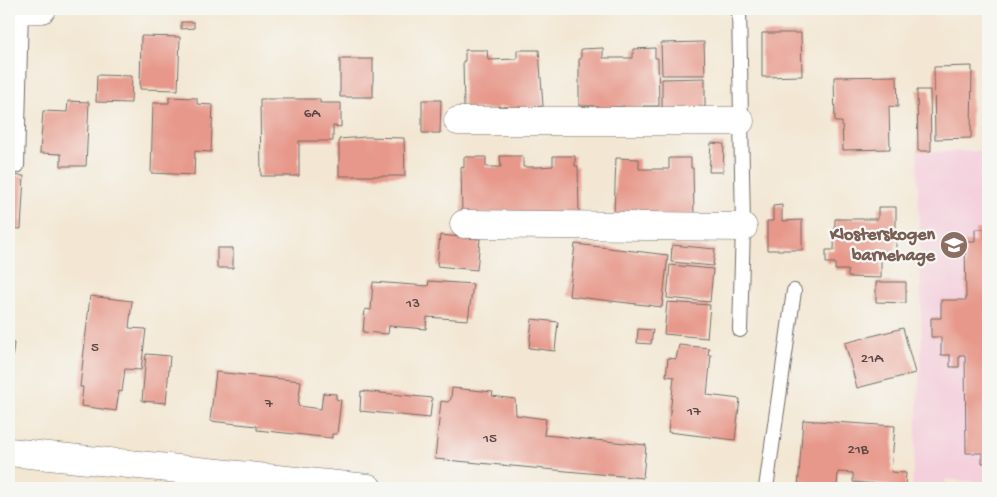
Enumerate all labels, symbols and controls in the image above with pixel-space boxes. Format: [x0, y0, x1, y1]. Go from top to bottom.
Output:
house number: 6A [304, 105, 321, 123]
place label: Klosterskogen barnehage [829, 225, 936, 267]
school or university icon: Klosterskogen barnehage [939, 230, 969, 260]
house number: 13 [405, 295, 420, 313]
house number: 5 [91, 339, 99, 357]
house number: 21A [861, 350, 884, 368]
house number: 7 [264, 395, 274, 413]
house number: 17 [686, 403, 702, 421]
house number: 15 [482, 430, 497, 448]
house number: 21B [847, 441, 869, 459]

